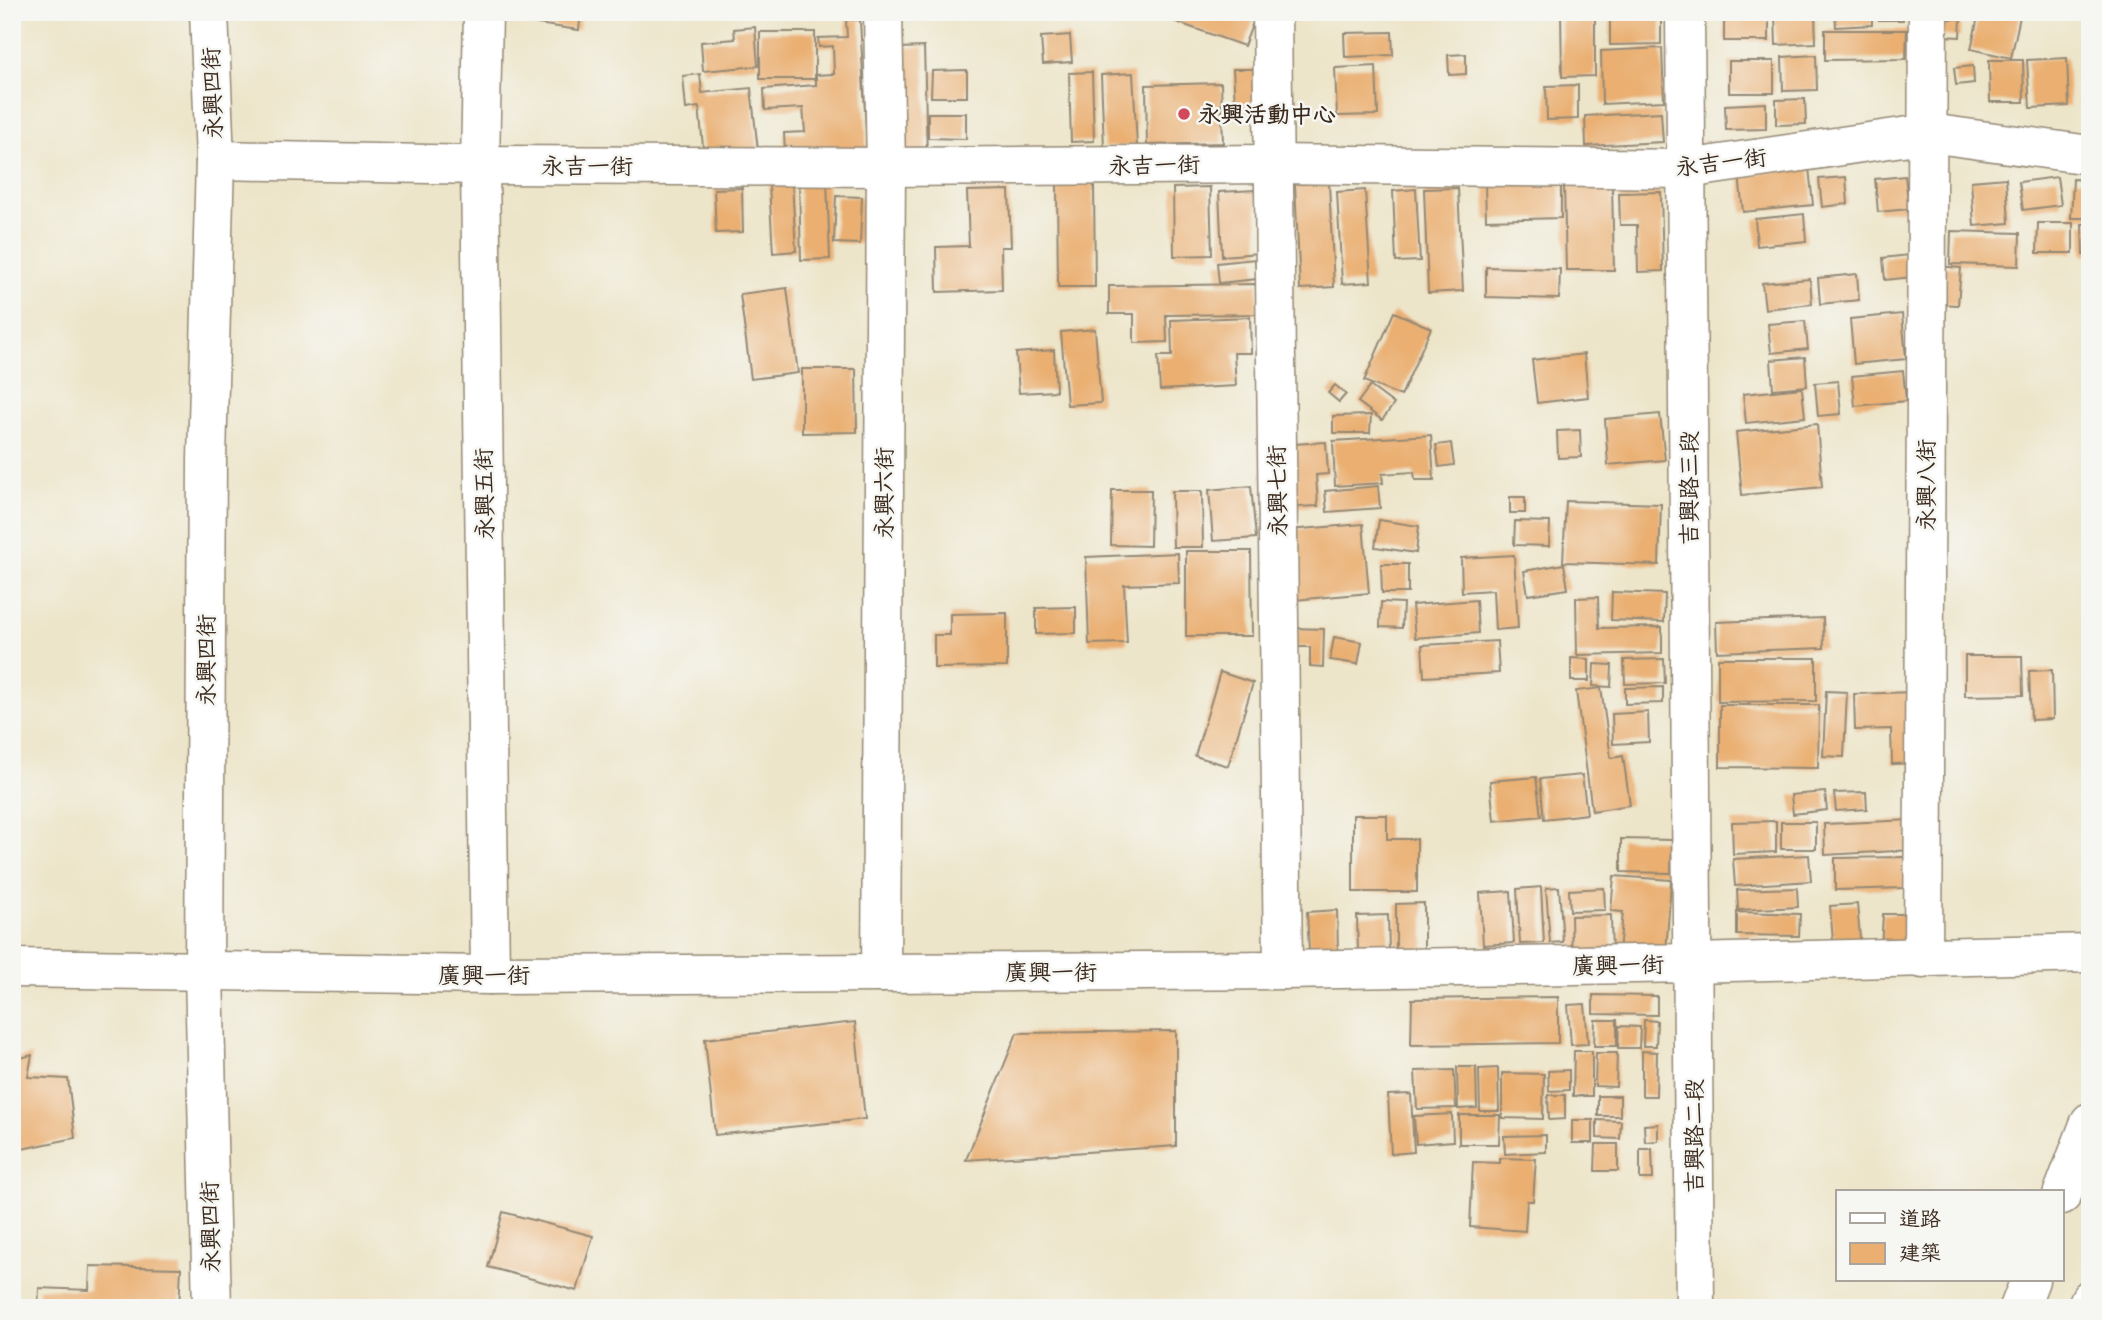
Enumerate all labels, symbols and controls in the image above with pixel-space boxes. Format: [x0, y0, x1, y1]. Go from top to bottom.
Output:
street label: 永興四街 [196, 47, 229, 139]
place label: 永興活動中心 [1198, 100, 1336, 129]
marker: 永興活動中心 [1176, 106, 1192, 122]
street label: 永吉一街 [1674, 142, 1768, 182]
street label: 永吉一街 [1108, 150, 1200, 181]
street label: 永吉一街 [541, 152, 633, 181]
street label: 吉興路三段 [1675, 431, 1704, 546]
street label: 永興八街 [1912, 439, 1941, 531]
street label: 永興七街 [1262, 445, 1293, 537]
street label: 永興六街 [870, 447, 899, 539]
street label: 永興五街 [469, 448, 500, 540]
street label: 永興四街 [192, 614, 221, 706]
street label: 廣興一街 [1572, 950, 1664, 981]
street label: 廣興一街 [1005, 958, 1097, 987]
street label: 廣興一街 [438, 961, 530, 990]
street label: 吉興路二段 [1680, 1079, 1709, 1194]
street label: 永興四街 [195, 1181, 226, 1273]
legend [1836, 1190, 2064, 1282]
text: 道路 [1899, 1206, 1941, 1233]
text: 建築 [1899, 1240, 1941, 1267]

